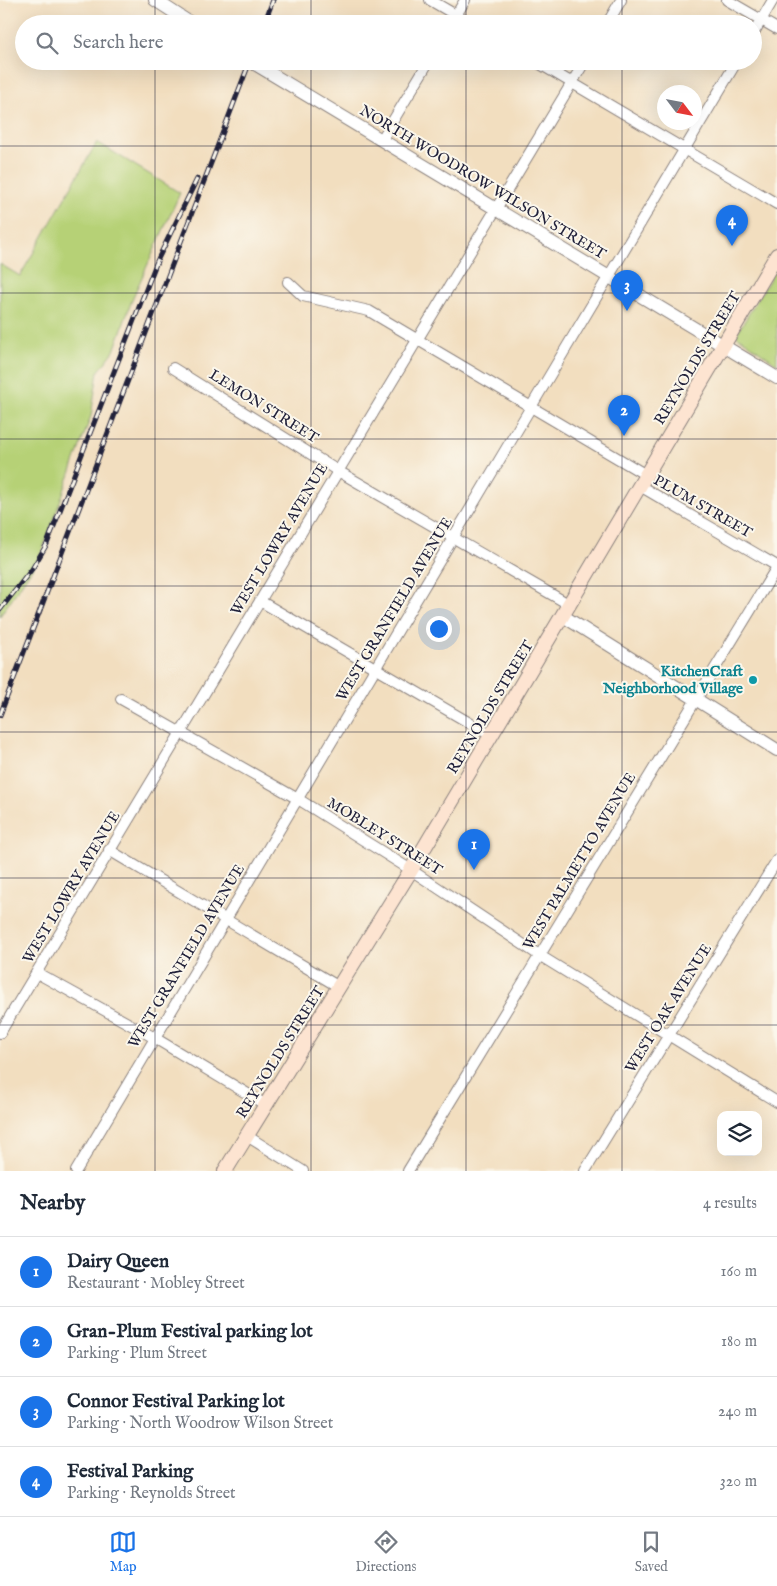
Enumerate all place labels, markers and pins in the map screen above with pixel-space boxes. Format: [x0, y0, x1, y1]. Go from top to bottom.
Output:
pin: 4 [716, 205, 748, 246]
pin: 3 [611, 270, 643, 311]
pin: 2 [608, 395, 640, 436]
place label: KitchenCraft Neighborhood Village [602, 662, 744, 698]
marker: KitchenCraft Neighborhood Village [747, 674, 759, 686]
pin: 1 [458, 829, 490, 870]

